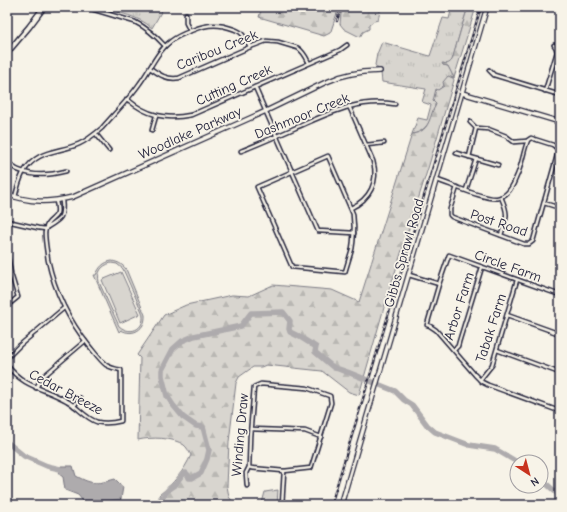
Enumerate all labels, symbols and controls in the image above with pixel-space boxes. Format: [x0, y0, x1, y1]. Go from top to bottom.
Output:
street label: Caribou Creek [174, 26, 260, 74]
street label: Cutting Creek [193, 61, 275, 109]
street label: Dashmoor Creek [252, 89, 352, 143]
street label: Woodlake Parkway [136, 102, 245, 163]
street label: Gibbs Sprawl Road [380, 197, 428, 309]
street label: Post Road [468, 206, 530, 240]
street label: Circle Farm [472, 246, 544, 286]
street label: Arbor Farm [440, 270, 478, 342]
street label: Tabak Farm [472, 292, 510, 364]
street label: Cedar Breeze [26, 365, 106, 419]
street label: Winding Draw [228, 392, 252, 477]
north arrow [509, 454, 549, 494]
text: N [528, 474, 541, 489]

